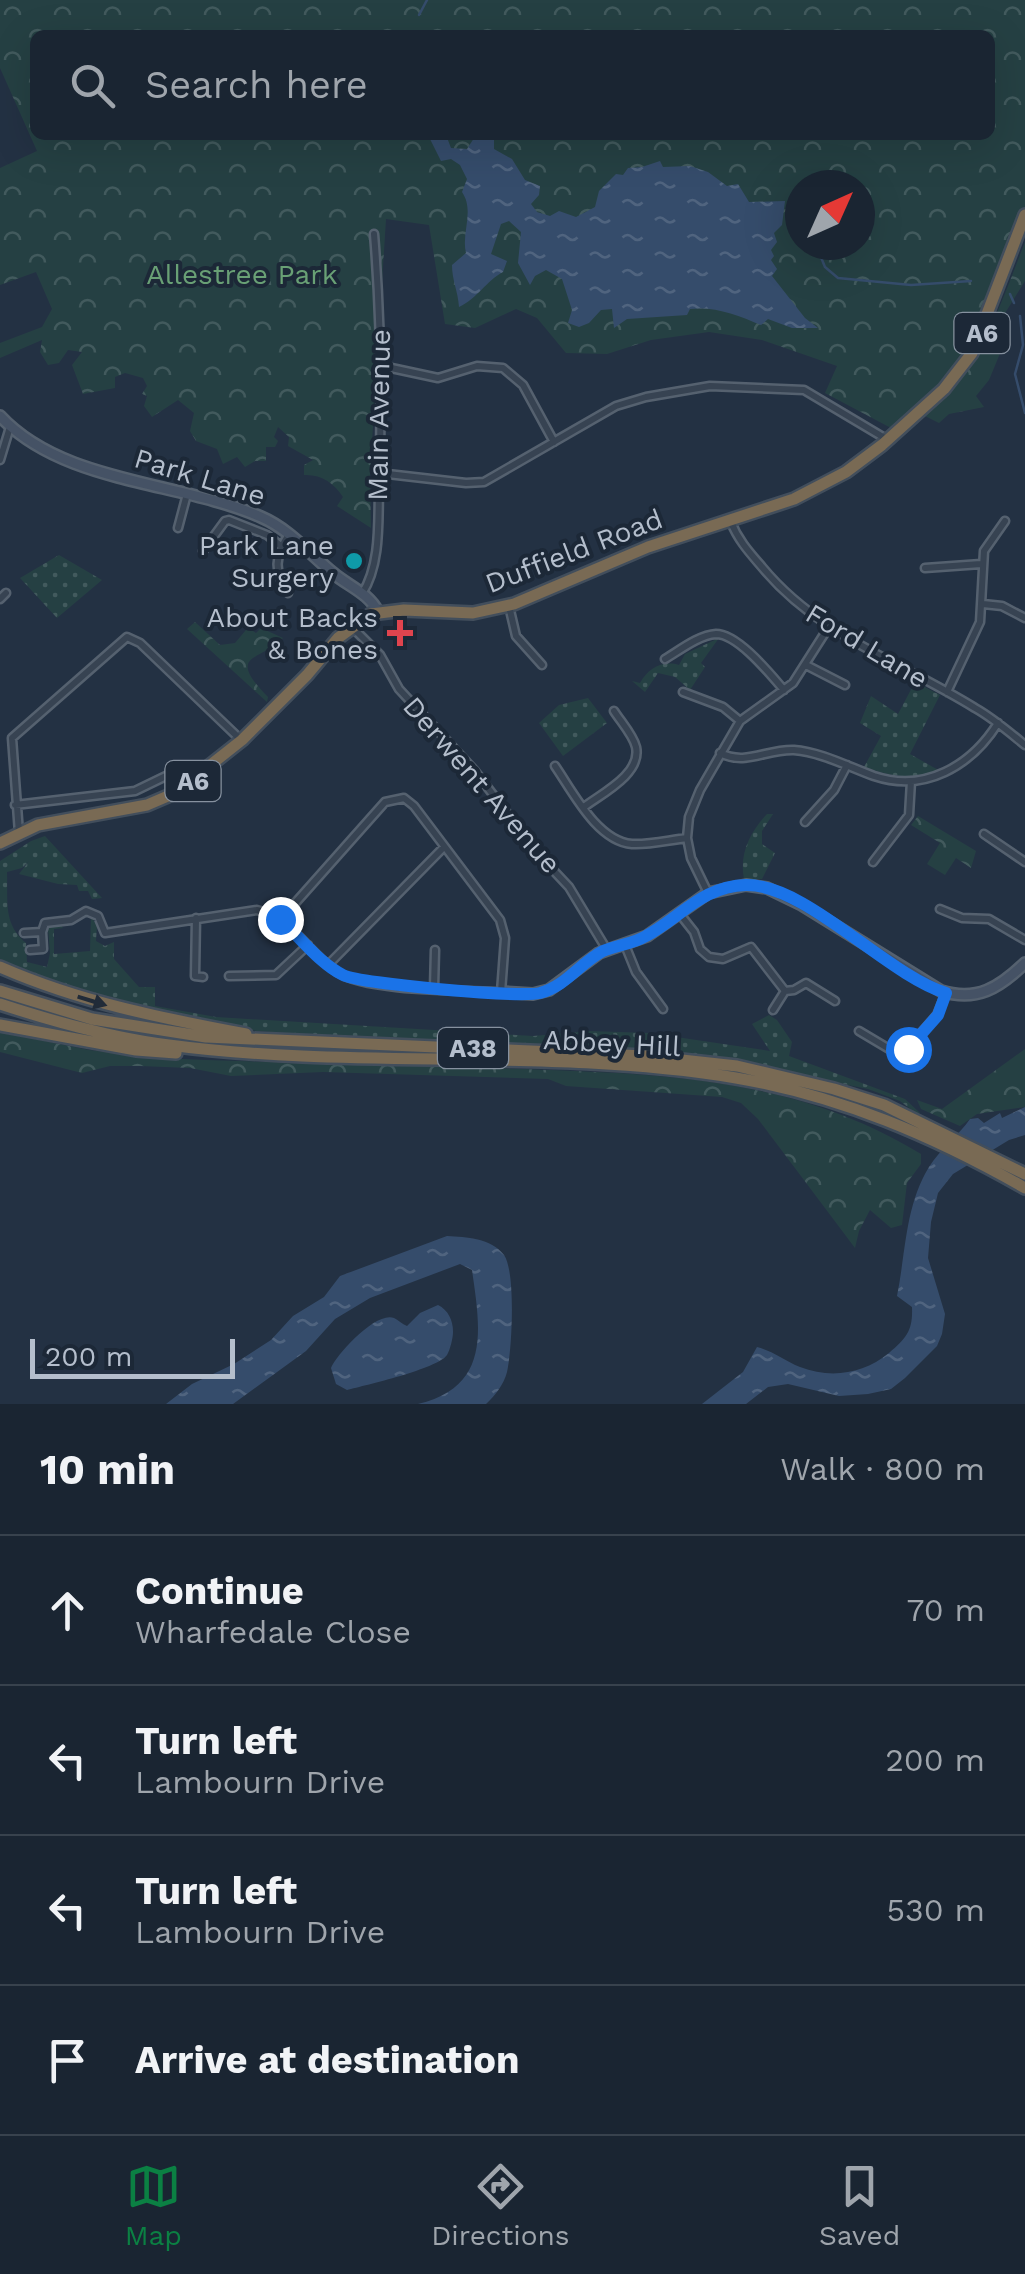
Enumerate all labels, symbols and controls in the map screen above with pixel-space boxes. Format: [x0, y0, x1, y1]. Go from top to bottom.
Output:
search box [30, 30, 995, 140]
icon: search [65, 58, 120, 113]
text: Search here [145, 63, 368, 107]
north arrow [785, 170, 875, 260]
park label: Allestree Park [146, 258, 338, 291]
road number: A6 [954, 313, 1010, 353]
street label: Main Avenue [361, 329, 397, 501]
street label: Park Lane [131, 441, 269, 513]
street label: Duffield Road [481, 502, 667, 600]
place label: Park Lane Surgery [199, 529, 335, 594]
marker: Park Lane Surgery [343, 550, 365, 572]
street label: Ford Lane [800, 597, 934, 695]
place label: About Backs & Bones [206, 601, 378, 666]
marker: About Backs & Bones [387, 620, 413, 646]
street label: Derwent Avenue [396, 690, 568, 880]
road number: A6 [166, 761, 220, 801]
route end [258, 897, 304, 943]
one-way arrow [77, 994, 107, 1009]
street label: Abbey Hill [542, 1023, 682, 1063]
route start [886, 1027, 932, 1073]
road number: A38 [438, 1028, 508, 1068]
scale bar [30, 1334, 235, 1378]
text: 200 m [45, 1340, 132, 1373]
text: 10 min [40, 1445, 175, 1494]
text: Walk · 800 m [780, 1450, 985, 1488]
text: Continue [135, 1569, 304, 1613]
icon: ahead [40, 1583, 95, 1638]
text: 70 m [906, 1591, 985, 1629]
text: Wharfedale Close [135, 1613, 411, 1651]
text: Turn left [135, 1719, 297, 1763]
icon: left [40, 1733, 95, 1788]
text: 200 m [885, 1741, 985, 1779]
text: Lambourn Drive [135, 1763, 385, 1801]
text: Turn left [135, 1869, 297, 1913]
icon: left [40, 1883, 95, 1938]
text: 530 m [886, 1891, 985, 1929]
text: Lambourn Drive [135, 1913, 385, 1951]
icon: arrive [40, 2033, 95, 2088]
text: Arrive at destination [135, 2038, 520, 2082]
tab: Map [125, 2159, 182, 2252]
tab: Directions [431, 2159, 570, 2252]
tab: Saved [819, 2159, 900, 2252]

